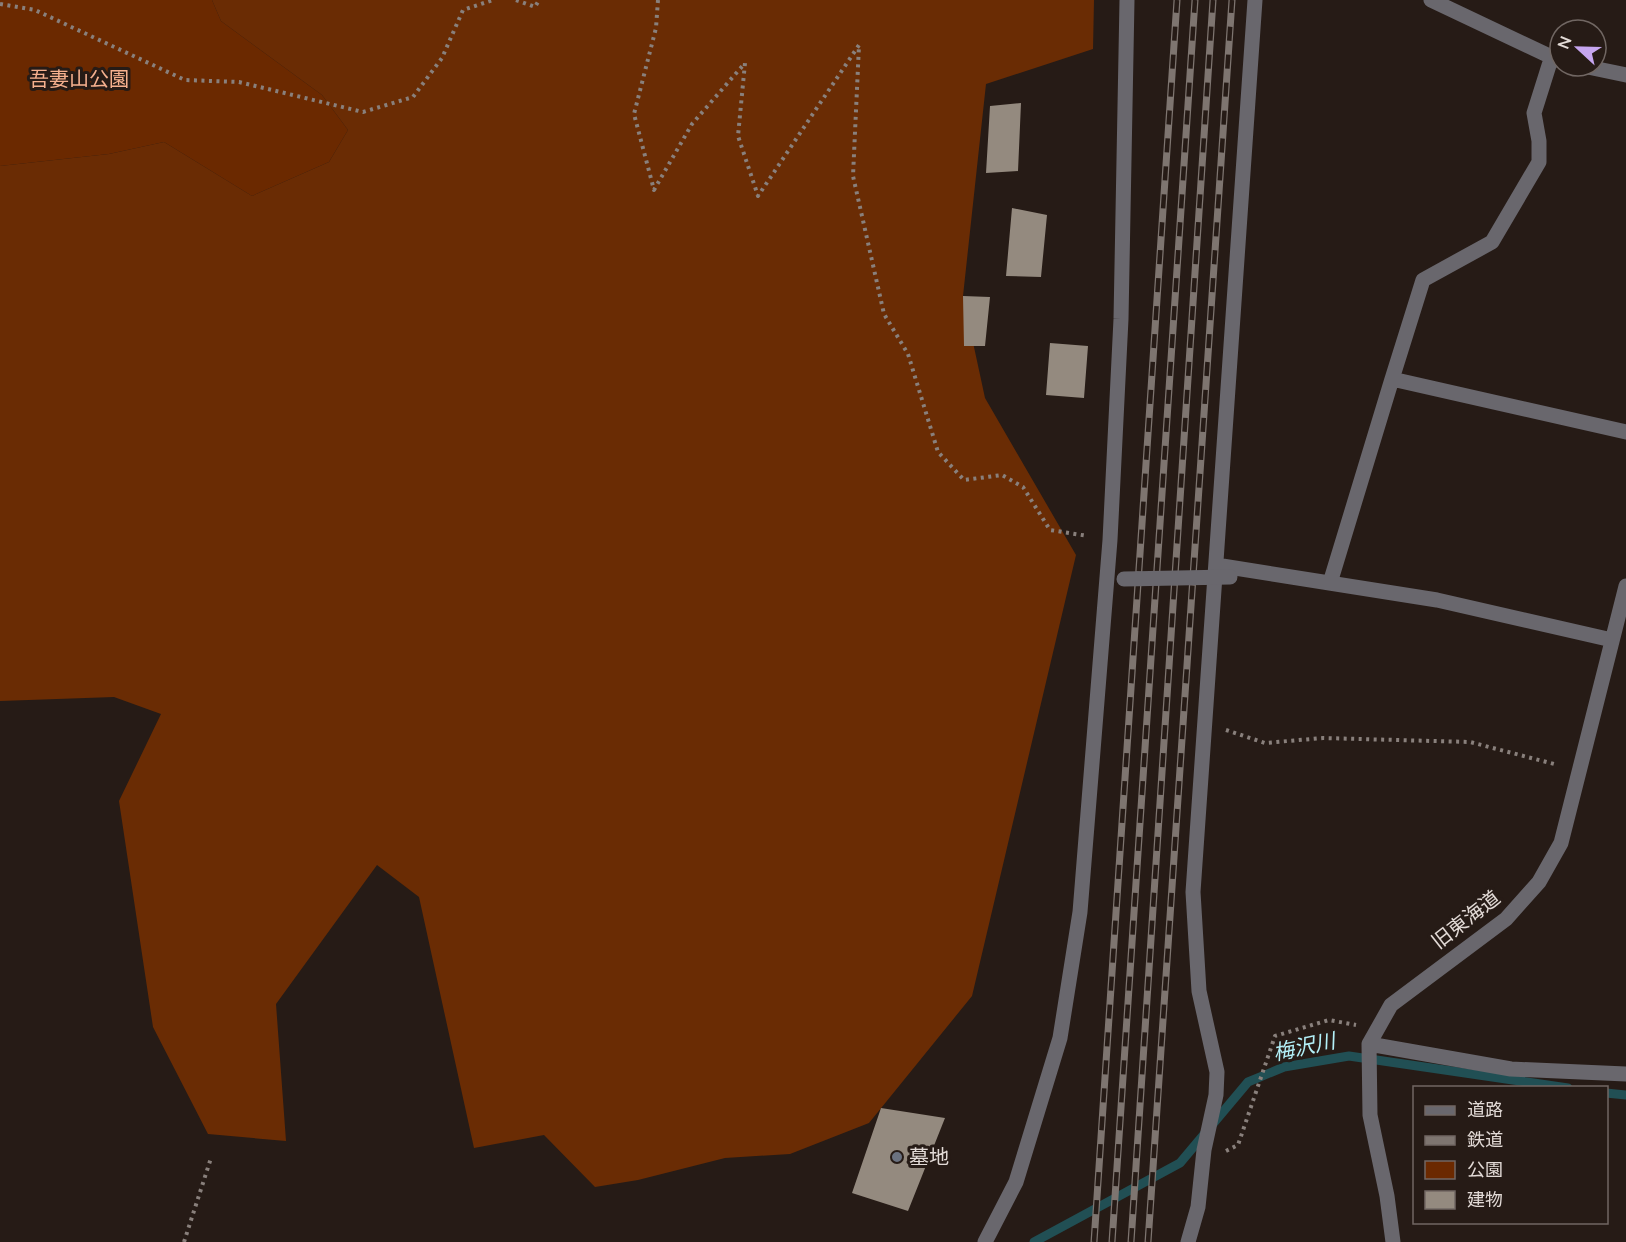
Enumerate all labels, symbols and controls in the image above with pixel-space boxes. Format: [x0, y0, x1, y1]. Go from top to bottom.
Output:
north arrow [1548, 18, 1608, 78]
text: N [1553, 33, 1577, 52]
park label: 吾妻山公園 [29, 66, 129, 93]
street label: 旧東海道 [1426, 885, 1506, 955]
water label: 梅沢川 [1270, 1026, 1340, 1067]
legend [1413, 1086, 1608, 1224]
text: 道路 [1467, 1098, 1503, 1122]
text: 鉄道 [1467, 1128, 1503, 1152]
place label: 墓地 [909, 1144, 949, 1171]
marker: 墓地 [890, 1150, 904, 1164]
text: 公園 [1467, 1158, 1503, 1182]
text: 建物 [1467, 1188, 1503, 1212]

